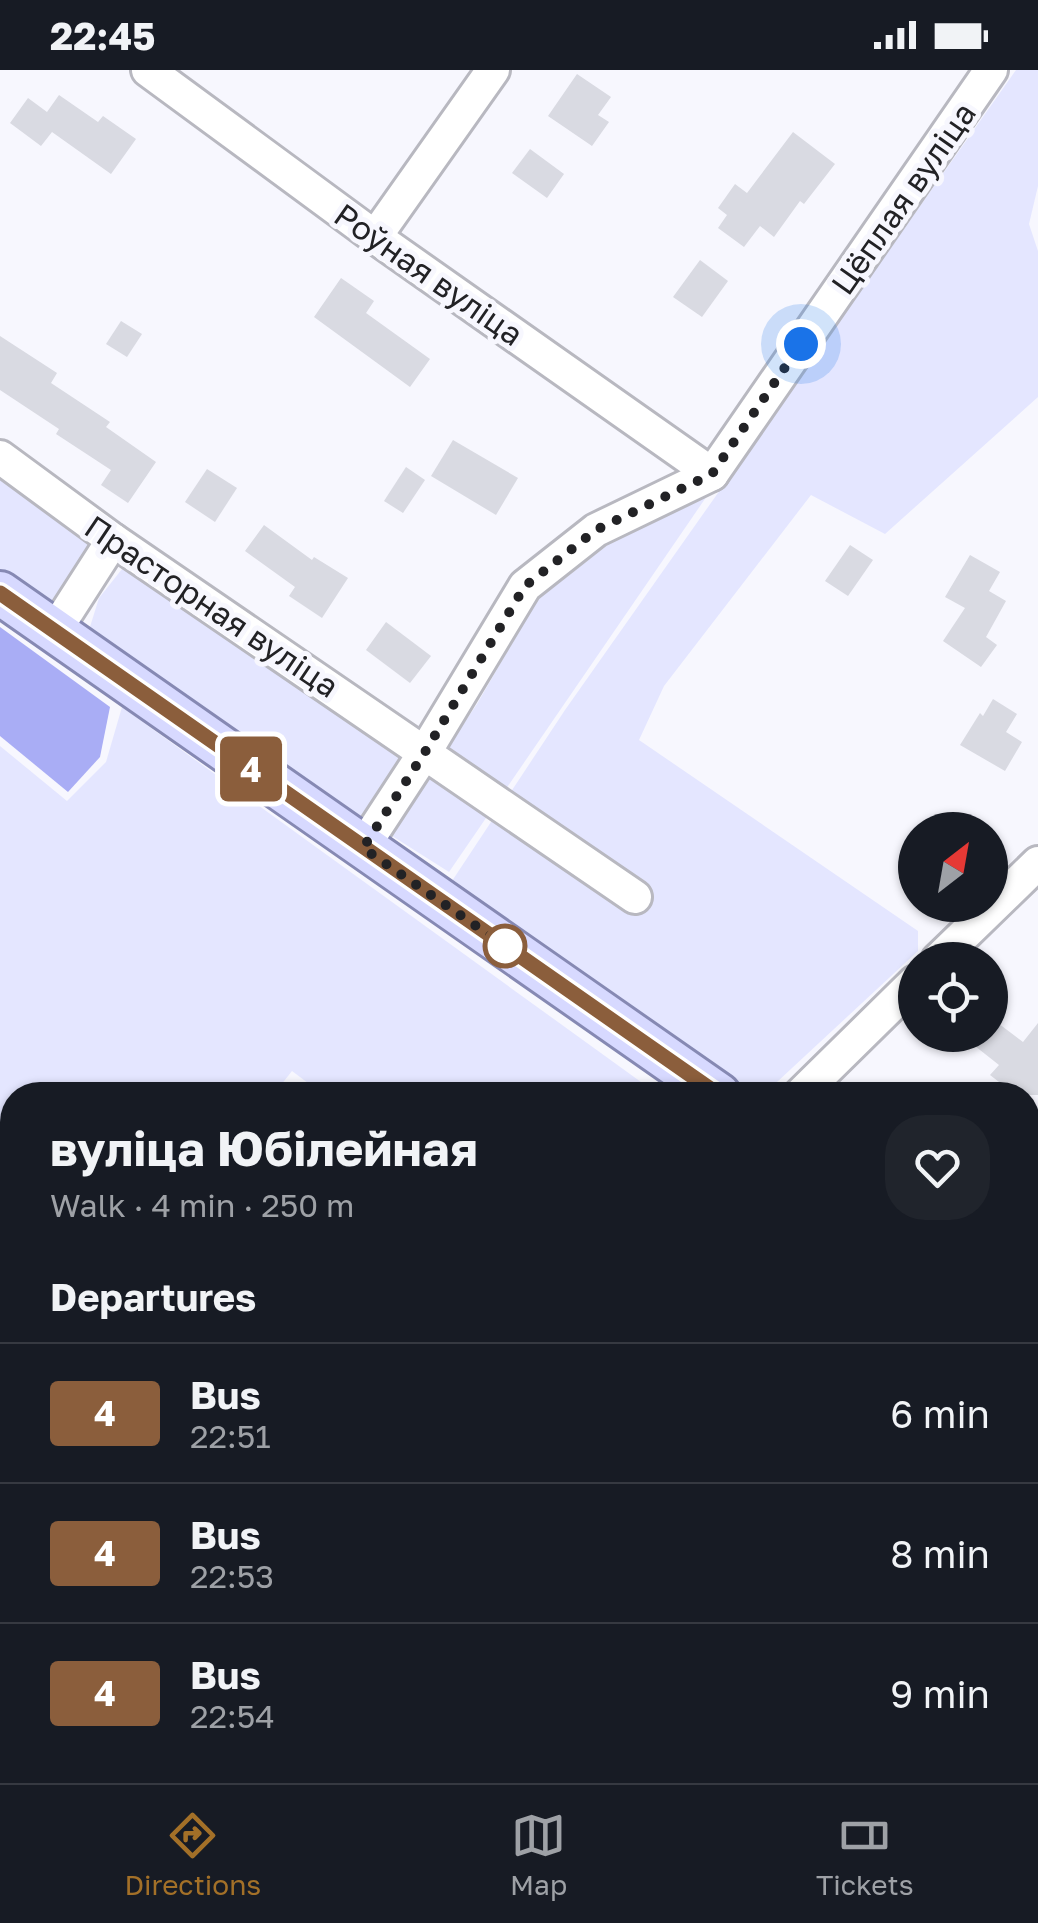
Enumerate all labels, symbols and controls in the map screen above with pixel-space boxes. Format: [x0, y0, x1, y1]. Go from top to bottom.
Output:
text: 22:45 [50, 13, 155, 58]
street label: Цёплая вуліца [823, 95, 983, 301]
street label: Роўная вуліца [327, 195, 531, 353]
your location [776, 319, 826, 369]
street label: Прасторная вуліца [78, 507, 346, 705]
line badge: 4 [218, 736, 284, 802]
text: 4 [240, 748, 262, 790]
north arrow [898, 812, 1008, 922]
map controls [898, 812, 1008, 1052]
unlabelled marker [484, 925, 526, 967]
button: locate [898, 942, 1008, 1052]
button: heart [885, 1115, 990, 1220]
text: вуліца Юбілейная [50, 1119, 478, 1177]
text: Walk · 4 min · 250 m [50, 1186, 354, 1224]
text: Departures [50, 1274, 256, 1319]
text: Bus [190, 1372, 261, 1417]
text: 6 min [890, 1391, 990, 1436]
text: 4 [94, 1392, 116, 1434]
text: 22:51 [190, 1417, 271, 1455]
text: Bus [190, 1512, 261, 1557]
text: 8 min [890, 1531, 990, 1576]
text: 4 [94, 1532, 116, 1574]
text: 22:53 [190, 1557, 274, 1595]
text: Bus [190, 1652, 261, 1697]
text: 9 min [890, 1671, 990, 1716]
text: 4 [94, 1672, 116, 1714]
text: 22:54 [190, 1697, 275, 1735]
tab: Directions [124, 1808, 261, 1901]
tab: Map [510, 1808, 567, 1901]
tab: Tickets [816, 1808, 914, 1901]

